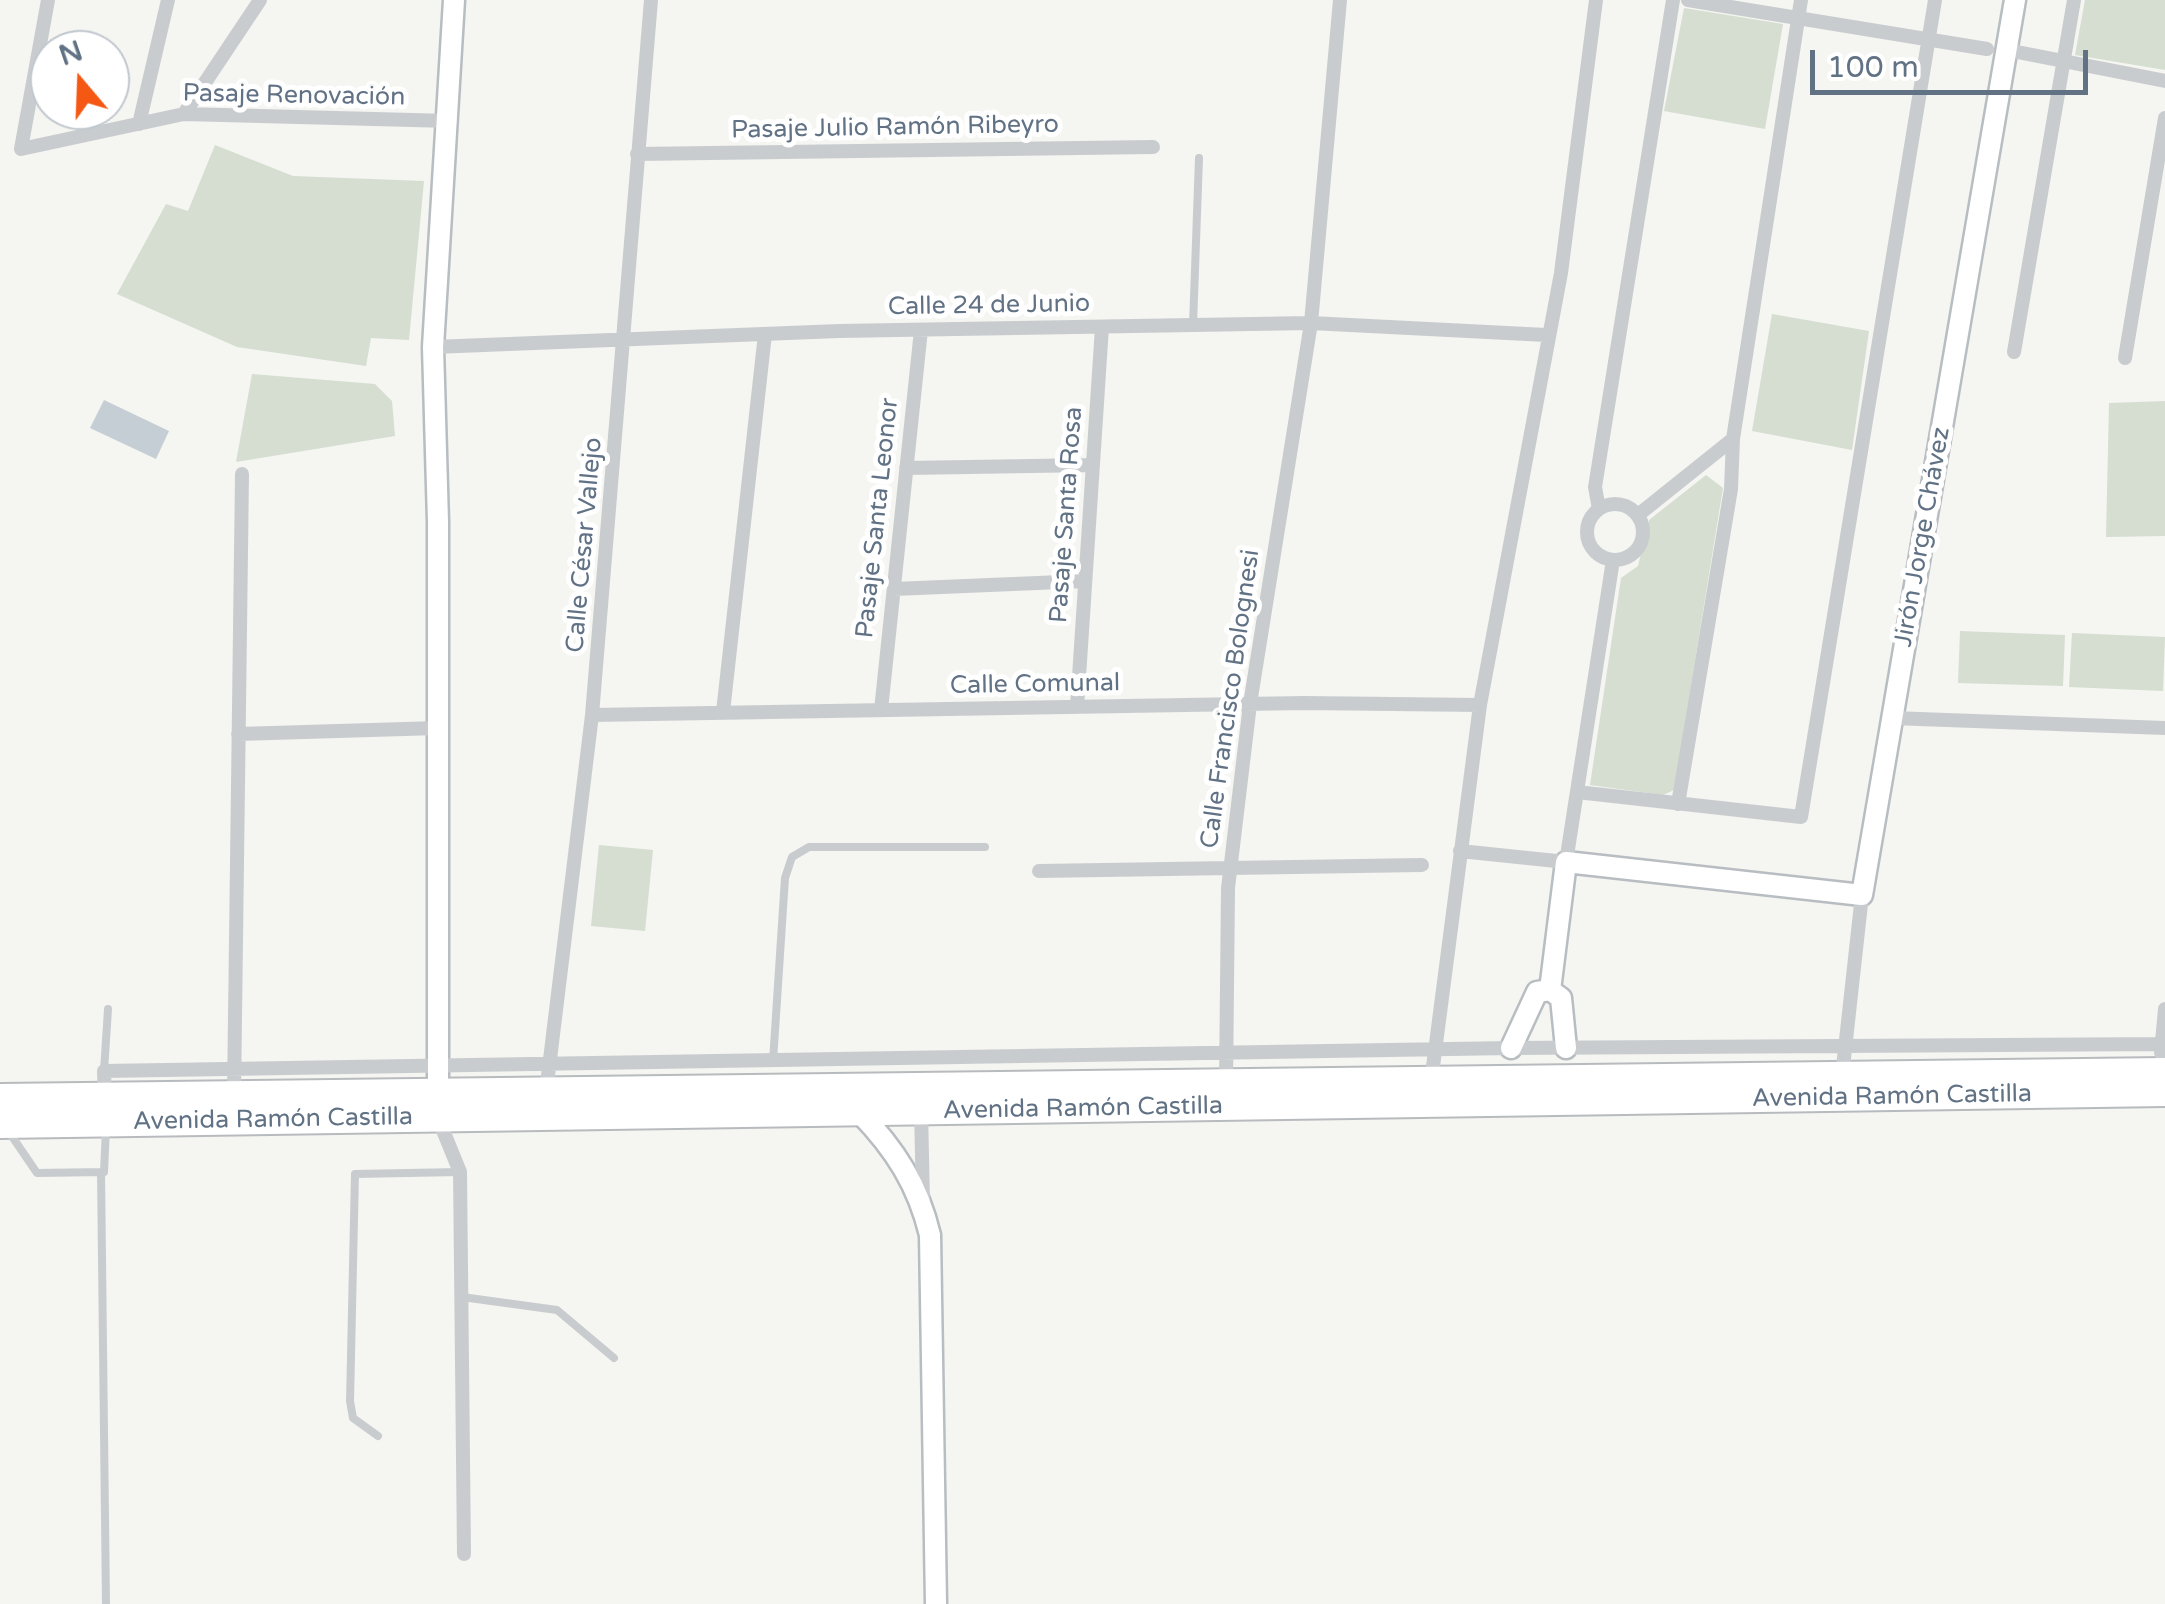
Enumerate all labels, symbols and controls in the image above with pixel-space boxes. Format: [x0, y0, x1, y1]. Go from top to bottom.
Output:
north arrow [30, 30, 130, 130]
scale bar [1815, 30, 2092, 92]
text: N [55, 34, 87, 73]
text: 100 m [1827, 49, 1919, 86]
street label: Pasaje Renovación [182, 79, 406, 113]
street label: Pasaje Julio Ramón Ribeyro [731, 110, 1059, 146]
street label: Calle 24 de Junio [888, 289, 1090, 323]
street label: Pasaje Santa Leonor [850, 396, 906, 640]
street label: Pasaje Santa Rosa [1044, 406, 1090, 624]
street label: Jirón Jorge Chávez [1889, 425, 1957, 649]
street label: Calle César Vallejo [561, 436, 609, 654]
street label: Calle Francisco Bolognesi [1195, 548, 1267, 850]
street label: Calle Comunal [950, 669, 1120, 701]
street label: Avenida Ramón Castilla [1752, 1080, 2032, 1114]
street label: Avenida Ramón Castilla [943, 1092, 1223, 1126]
street label: Avenida Ramón Castilla [133, 1103, 413, 1137]

